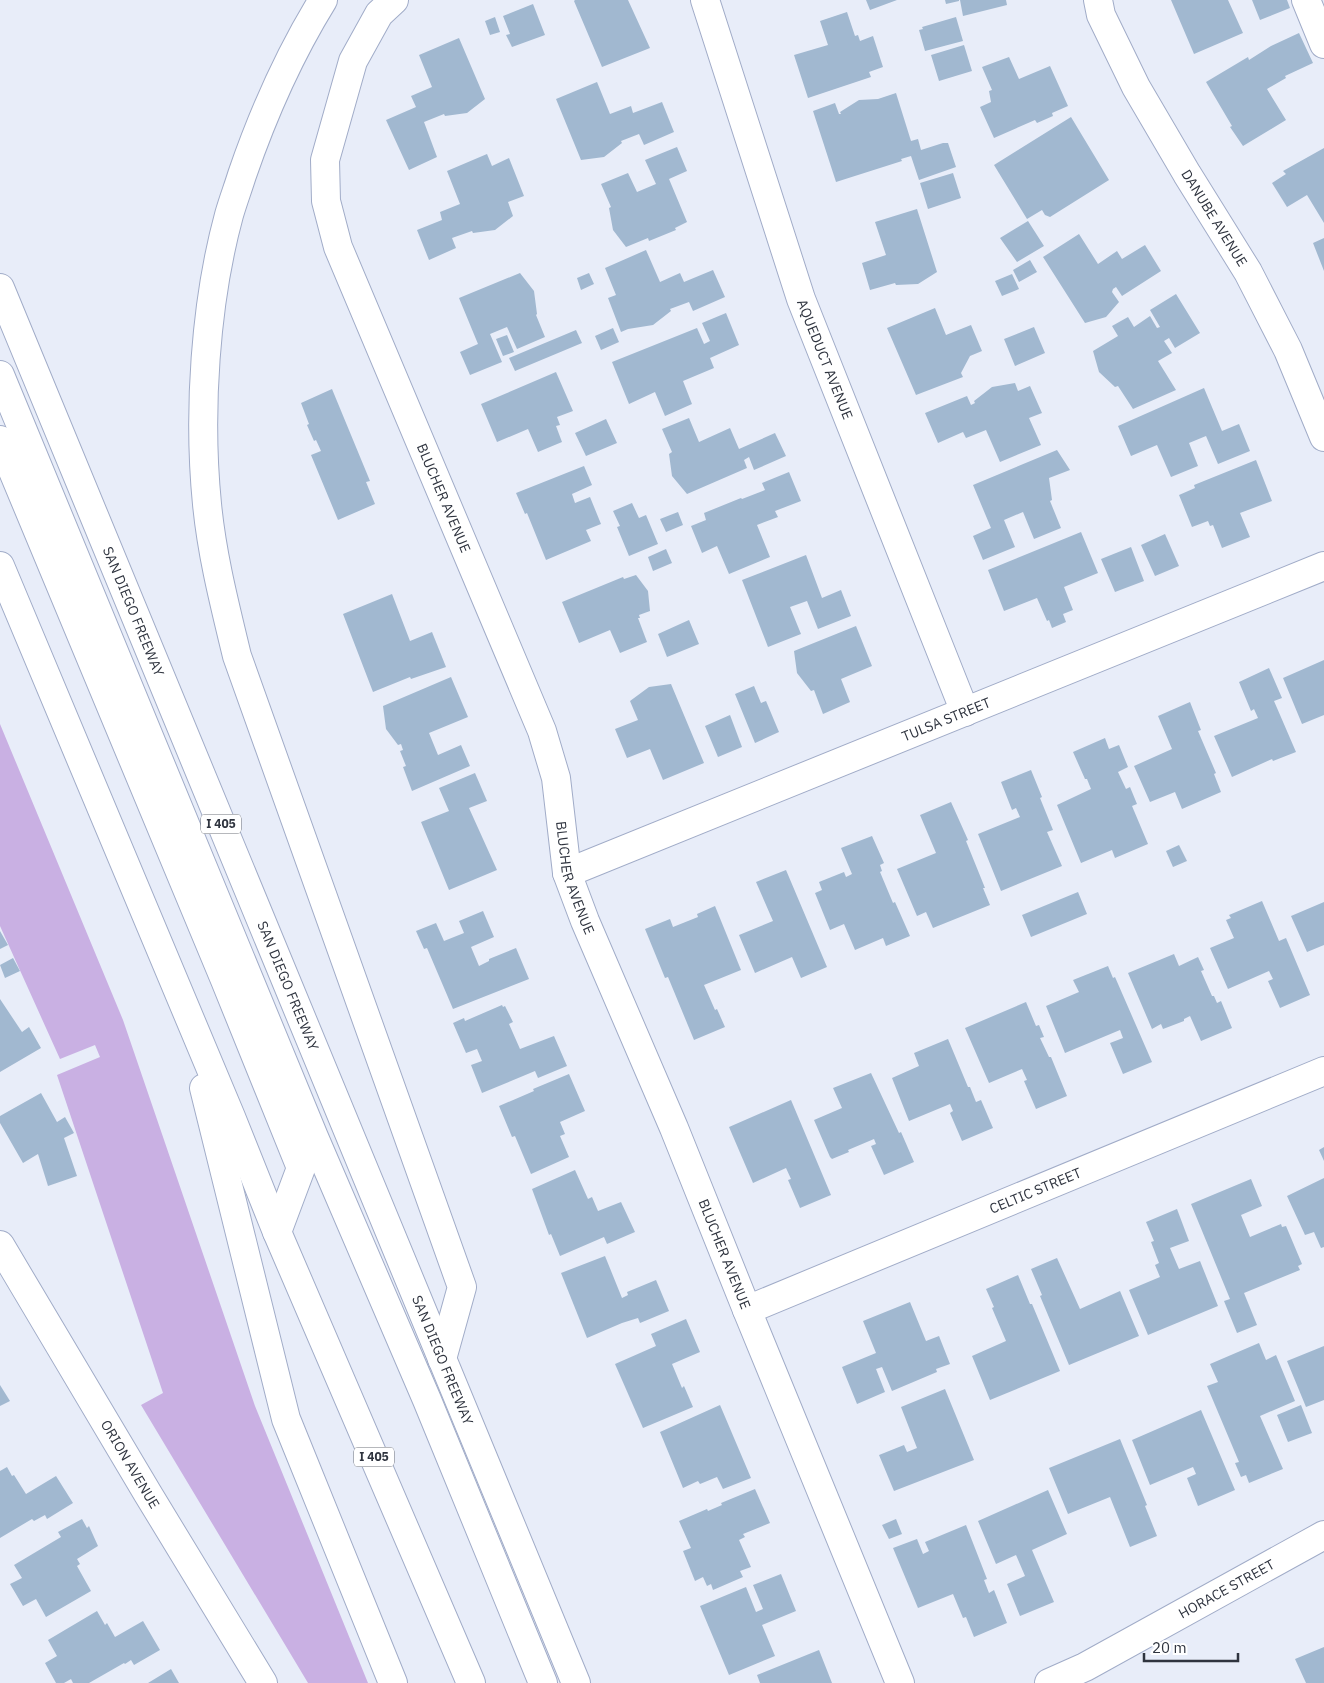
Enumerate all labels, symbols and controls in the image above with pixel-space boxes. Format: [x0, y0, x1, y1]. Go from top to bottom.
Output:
street label: DANUBE AVENUE [1177, 166, 1251, 270]
street label: AQUEDUCT AVENUE [793, 297, 857, 422]
street label: BLUCHER AVENUE [413, 441, 475, 555]
street label: SAN DIEGO FREEWAY [99, 544, 169, 680]
street label: TULSA STREET [899, 693, 993, 745]
road number: I 405 [201, 814, 241, 834]
street label: BLUCHER AVENUE [552, 820, 599, 937]
street label: SAN DIEGO FREEWAY [253, 918, 323, 1054]
street label: CELTIC STREET [987, 1164, 1084, 1218]
street label: BLUCHER AVENUE [694, 1196, 755, 1312]
street label: SAN DIEGO FREEWAY [408, 1293, 478, 1428]
street label: ORION AVENUE [97, 1416, 164, 1512]
road number: I 405 [354, 1448, 394, 1466]
street label: HORACE STREET [1175, 1555, 1278, 1623]
scale bar [1144, 1630, 1238, 1662]
text: 20 m [1152, 1638, 1187, 1657]

